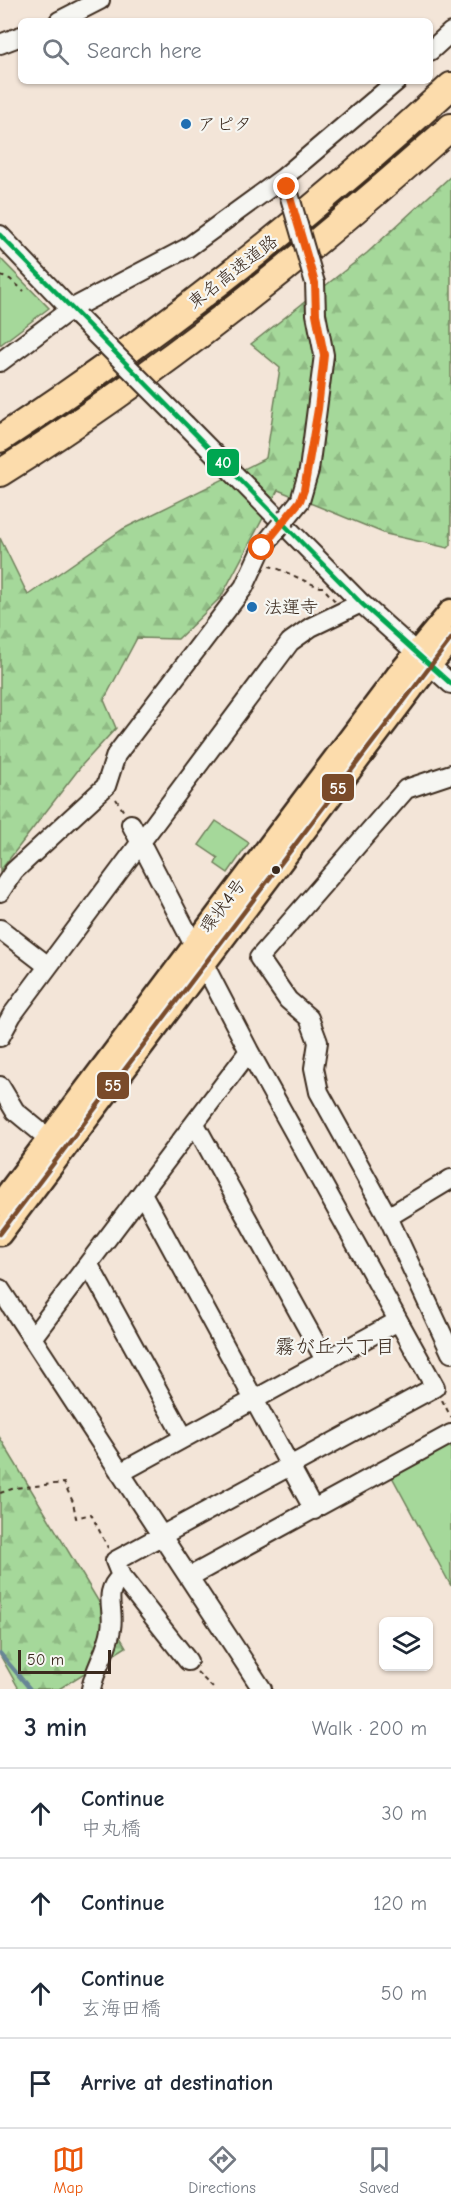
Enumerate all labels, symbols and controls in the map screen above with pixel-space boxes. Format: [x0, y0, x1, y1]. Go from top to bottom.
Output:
search box [18, 18, 433, 84]
icon: search [39, 35, 72, 68]
text: Search here [87, 38, 202, 64]
place label: アピタ [198, 114, 252, 135]
marker: アピタ [179, 117, 193, 131]
route end [273, 173, 299, 199]
street label: 東名高速道路 [184, 230, 282, 314]
line badge: 40 [206, 448, 240, 477]
text: 40 [215, 454, 231, 472]
route start [248, 534, 274, 560]
place label: 法運寺 [264, 597, 318, 618]
marker: 法運寺 [245, 600, 259, 614]
line badge: 55 [321, 773, 355, 802]
text: 55 [330, 780, 347, 798]
unlabelled marker [270, 864, 282, 876]
street label: 環状4号 [196, 875, 250, 937]
line badge: 55 [96, 1071, 130, 1100]
text: 55 [105, 1077, 122, 1095]
district label: 霧が丘六丁目 [275, 1335, 395, 1358]
map controls [379, 1617, 433, 1671]
button: layers [379, 1617, 433, 1671]
scale bar [18, 1647, 111, 1674]
text: 50 m [27, 1651, 64, 1669]
text: 3 min [24, 1713, 87, 1743]
text: Walk · 200 m [312, 1717, 427, 1740]
text: Continue [81, 1786, 164, 1812]
icon: ahead [24, 1797, 57, 1830]
text: 30 m [381, 1802, 427, 1825]
text: 中丸橋 [81, 1817, 141, 1840]
icon: ahead [24, 1887, 57, 1920]
text: Continue [81, 1890, 164, 1916]
text: 120 m [373, 1892, 427, 1915]
text: Continue [81, 1966, 164, 1992]
icon: ahead [24, 1977, 57, 2010]
text: 50 m [381, 1982, 427, 2005]
text: 玄海田橋 [81, 1997, 161, 2020]
icon: arrive [24, 2067, 57, 2100]
text: Arrive at destination [81, 2070, 273, 2096]
tab: Map [52, 2143, 85, 2197]
tab: Directions [188, 2143, 256, 2197]
tab: Saved [359, 2143, 399, 2197]

